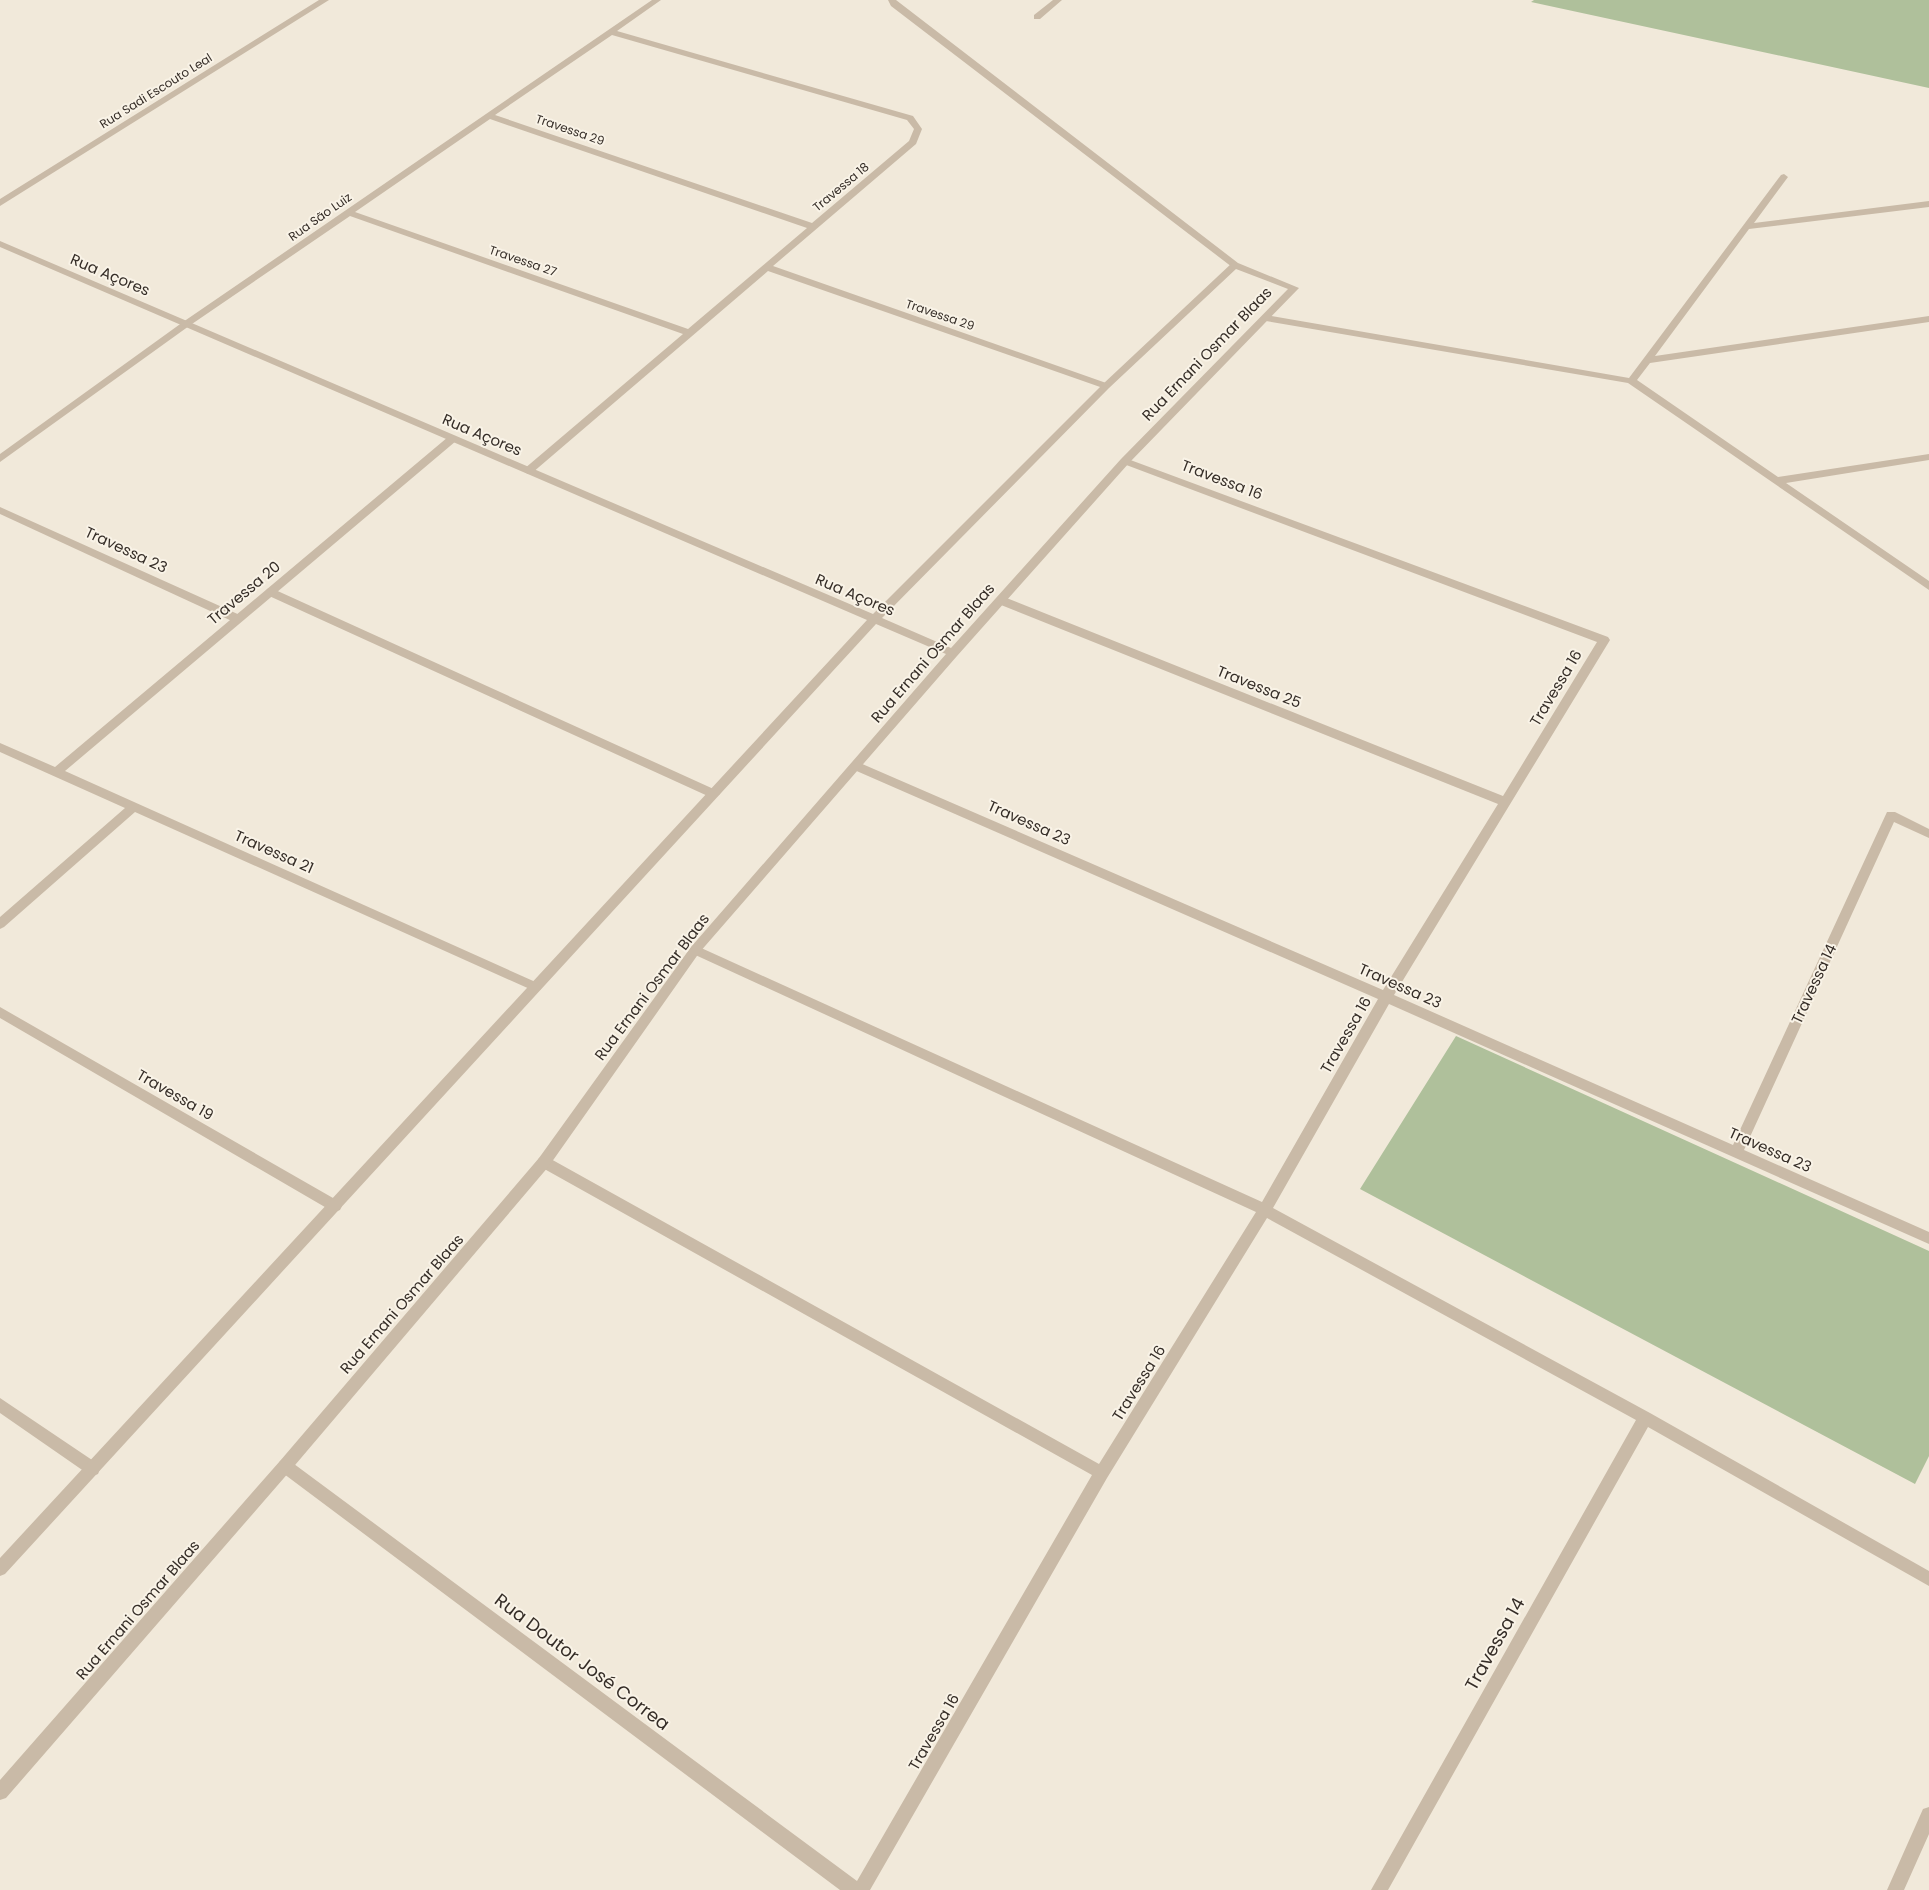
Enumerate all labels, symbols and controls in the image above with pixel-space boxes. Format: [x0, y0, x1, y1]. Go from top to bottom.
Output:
street label: Rua Sadi Escouto Leal [96, 49, 215, 132]
street label: Travessa 29 [534, 110, 607, 149]
street label: Travessa 18 [809, 158, 872, 215]
street label: Rua São Luiz [285, 189, 355, 245]
street label: Travessa 27 [487, 241, 560, 280]
street label: Rua Açores [67, 248, 153, 301]
street label: Rua Ernani Osmar Blaas [1137, 282, 1276, 425]
street label: Travessa 29 [904, 295, 977, 334]
street label: Rua Açores [439, 408, 525, 461]
street label: Travessa 16 [1178, 454, 1266, 505]
street label: Travessa 23 [82, 521, 171, 578]
street label: Travessa 20 [203, 556, 285, 629]
street label: Rua Açores [812, 568, 898, 621]
street label: Rua Ernani Osmar Blaas [866, 578, 999, 727]
street label: Travessa 16 [1525, 646, 1587, 730]
street label: Travessa 25 [1214, 660, 1305, 713]
street label: Travessa 23 [984, 795, 1074, 850]
street label: Travessa 21 [231, 825, 317, 878]
street label: Rua Ernani Osmar Blaas [589, 909, 714, 1064]
street label: Travessa 14 [1786, 941, 1841, 1027]
street label: Travessa 23 [1355, 958, 1445, 1013]
street label: Travessa 16 [1315, 992, 1376, 1077]
street label: Travessa 19 [133, 1064, 218, 1125]
street label: Travessa 23 [1725, 1122, 1815, 1177]
street label: Rua Ernani Osmar Blaas [335, 1229, 468, 1378]
street label: Travessa 16 [1107, 1341, 1170, 1425]
street label: Rua Ernani Osmar Blaas [71, 1535, 204, 1684]
street label: Rua Doutor José Correa [490, 1587, 675, 1736]
street label: Travessa 14 [1459, 1593, 1530, 1695]
street label: Travessa 16 [903, 1689, 964, 1774]

